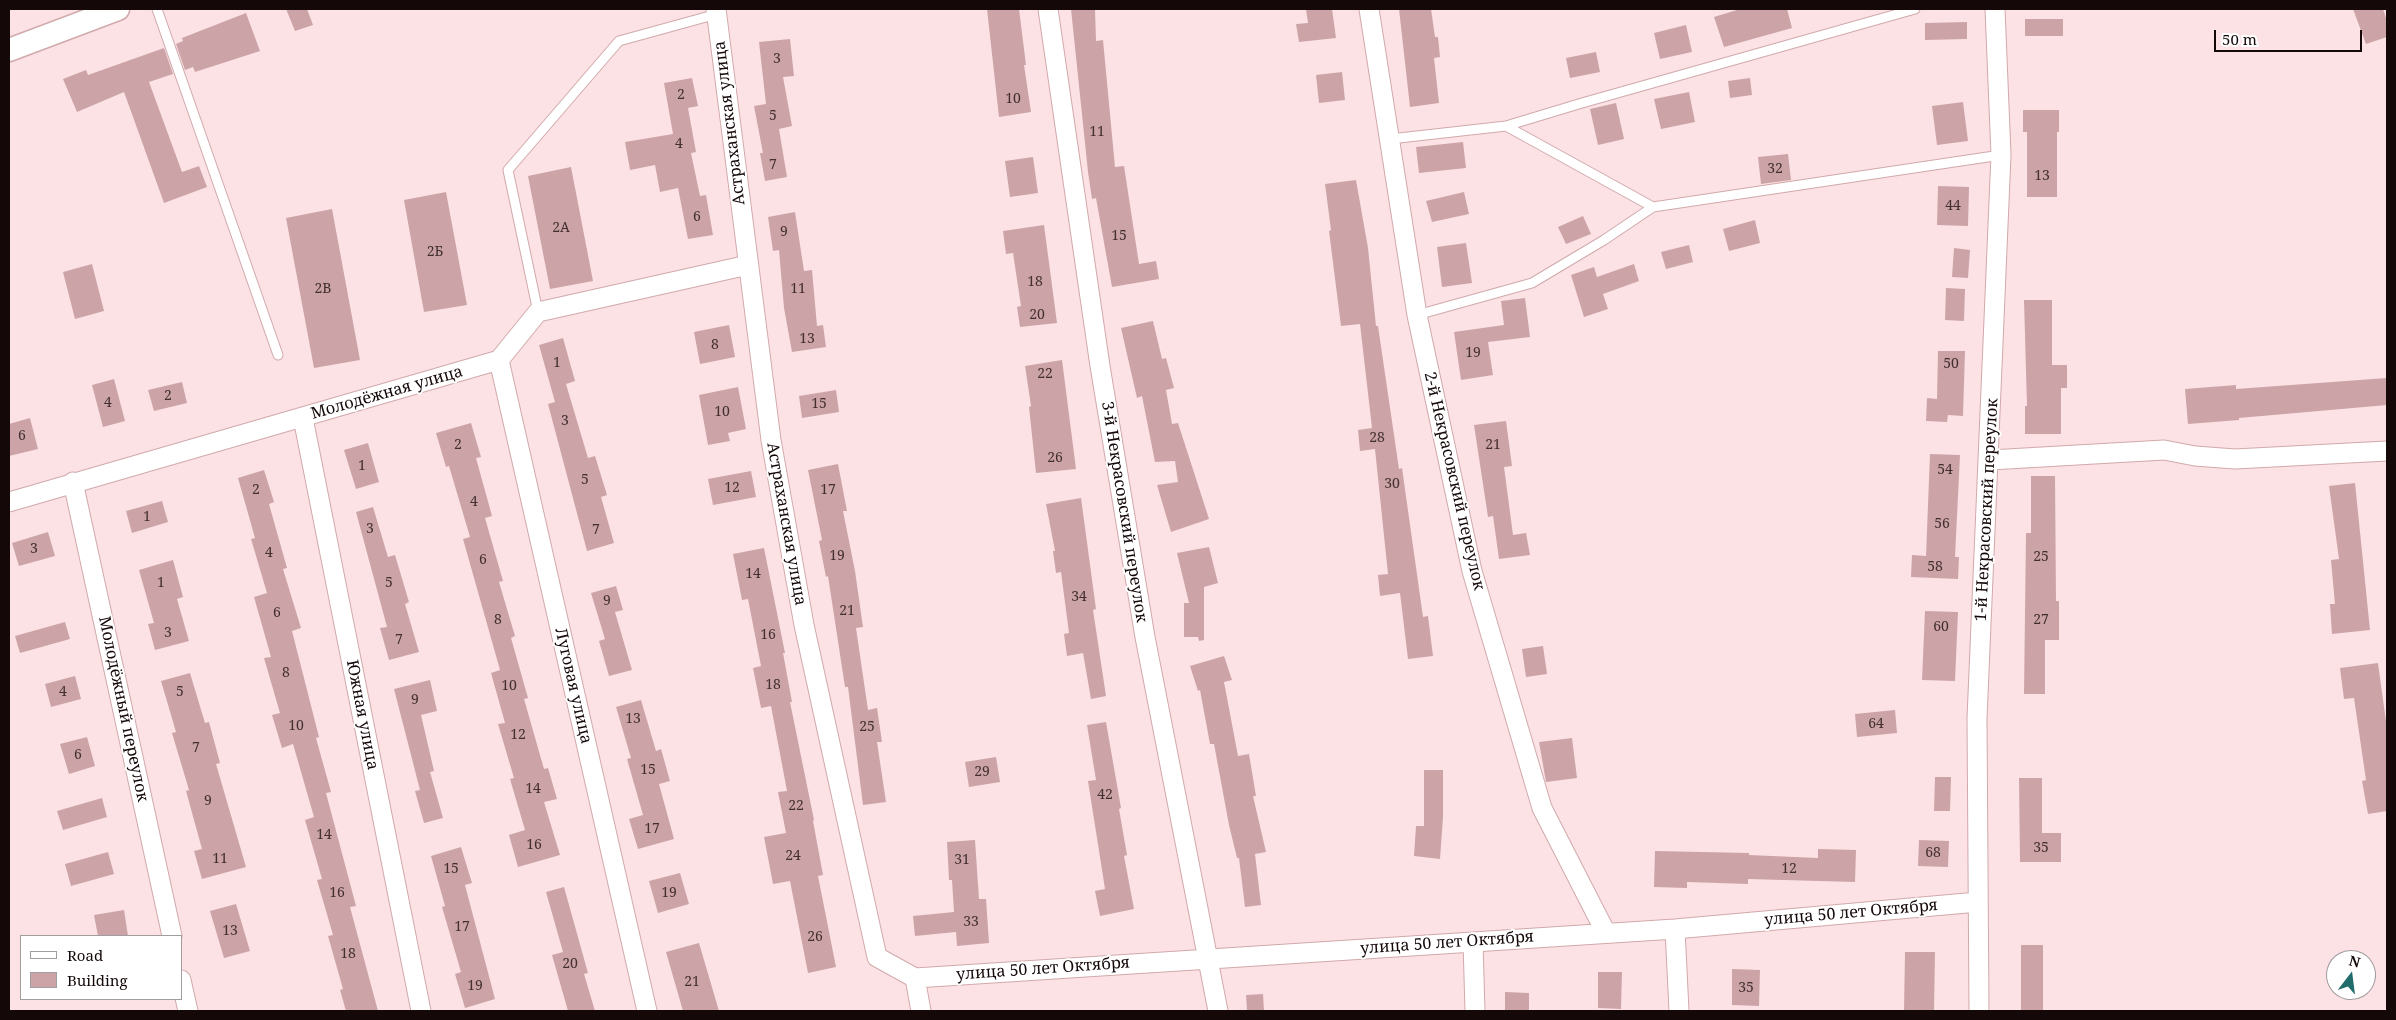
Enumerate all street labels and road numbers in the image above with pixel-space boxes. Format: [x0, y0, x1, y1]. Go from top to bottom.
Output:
street label: Астраханская улица [710, 40, 750, 206]
street label: Молодёжная улица [309, 362, 465, 424]
street label: 2-й Некрасовский переулок [1420, 370, 1488, 592]
street label: 1-й Некрасовский переулок [1972, 398, 2002, 622]
street label: 3-й Некрасовский переулок [1097, 400, 1151, 624]
street label: Астраханская улица [762, 441, 810, 607]
street label: Молодёжный переулок [94, 615, 152, 803]
street label: Луговая улица [550, 626, 596, 746]
street label: Южная улица [342, 658, 382, 772]
street label: улица 50 лет Октября [1763, 896, 1939, 930]
street label: улица 50 лет Октября [1359, 927, 1535, 959]
street label: улица 50 лет Октября [955, 953, 1131, 985]

